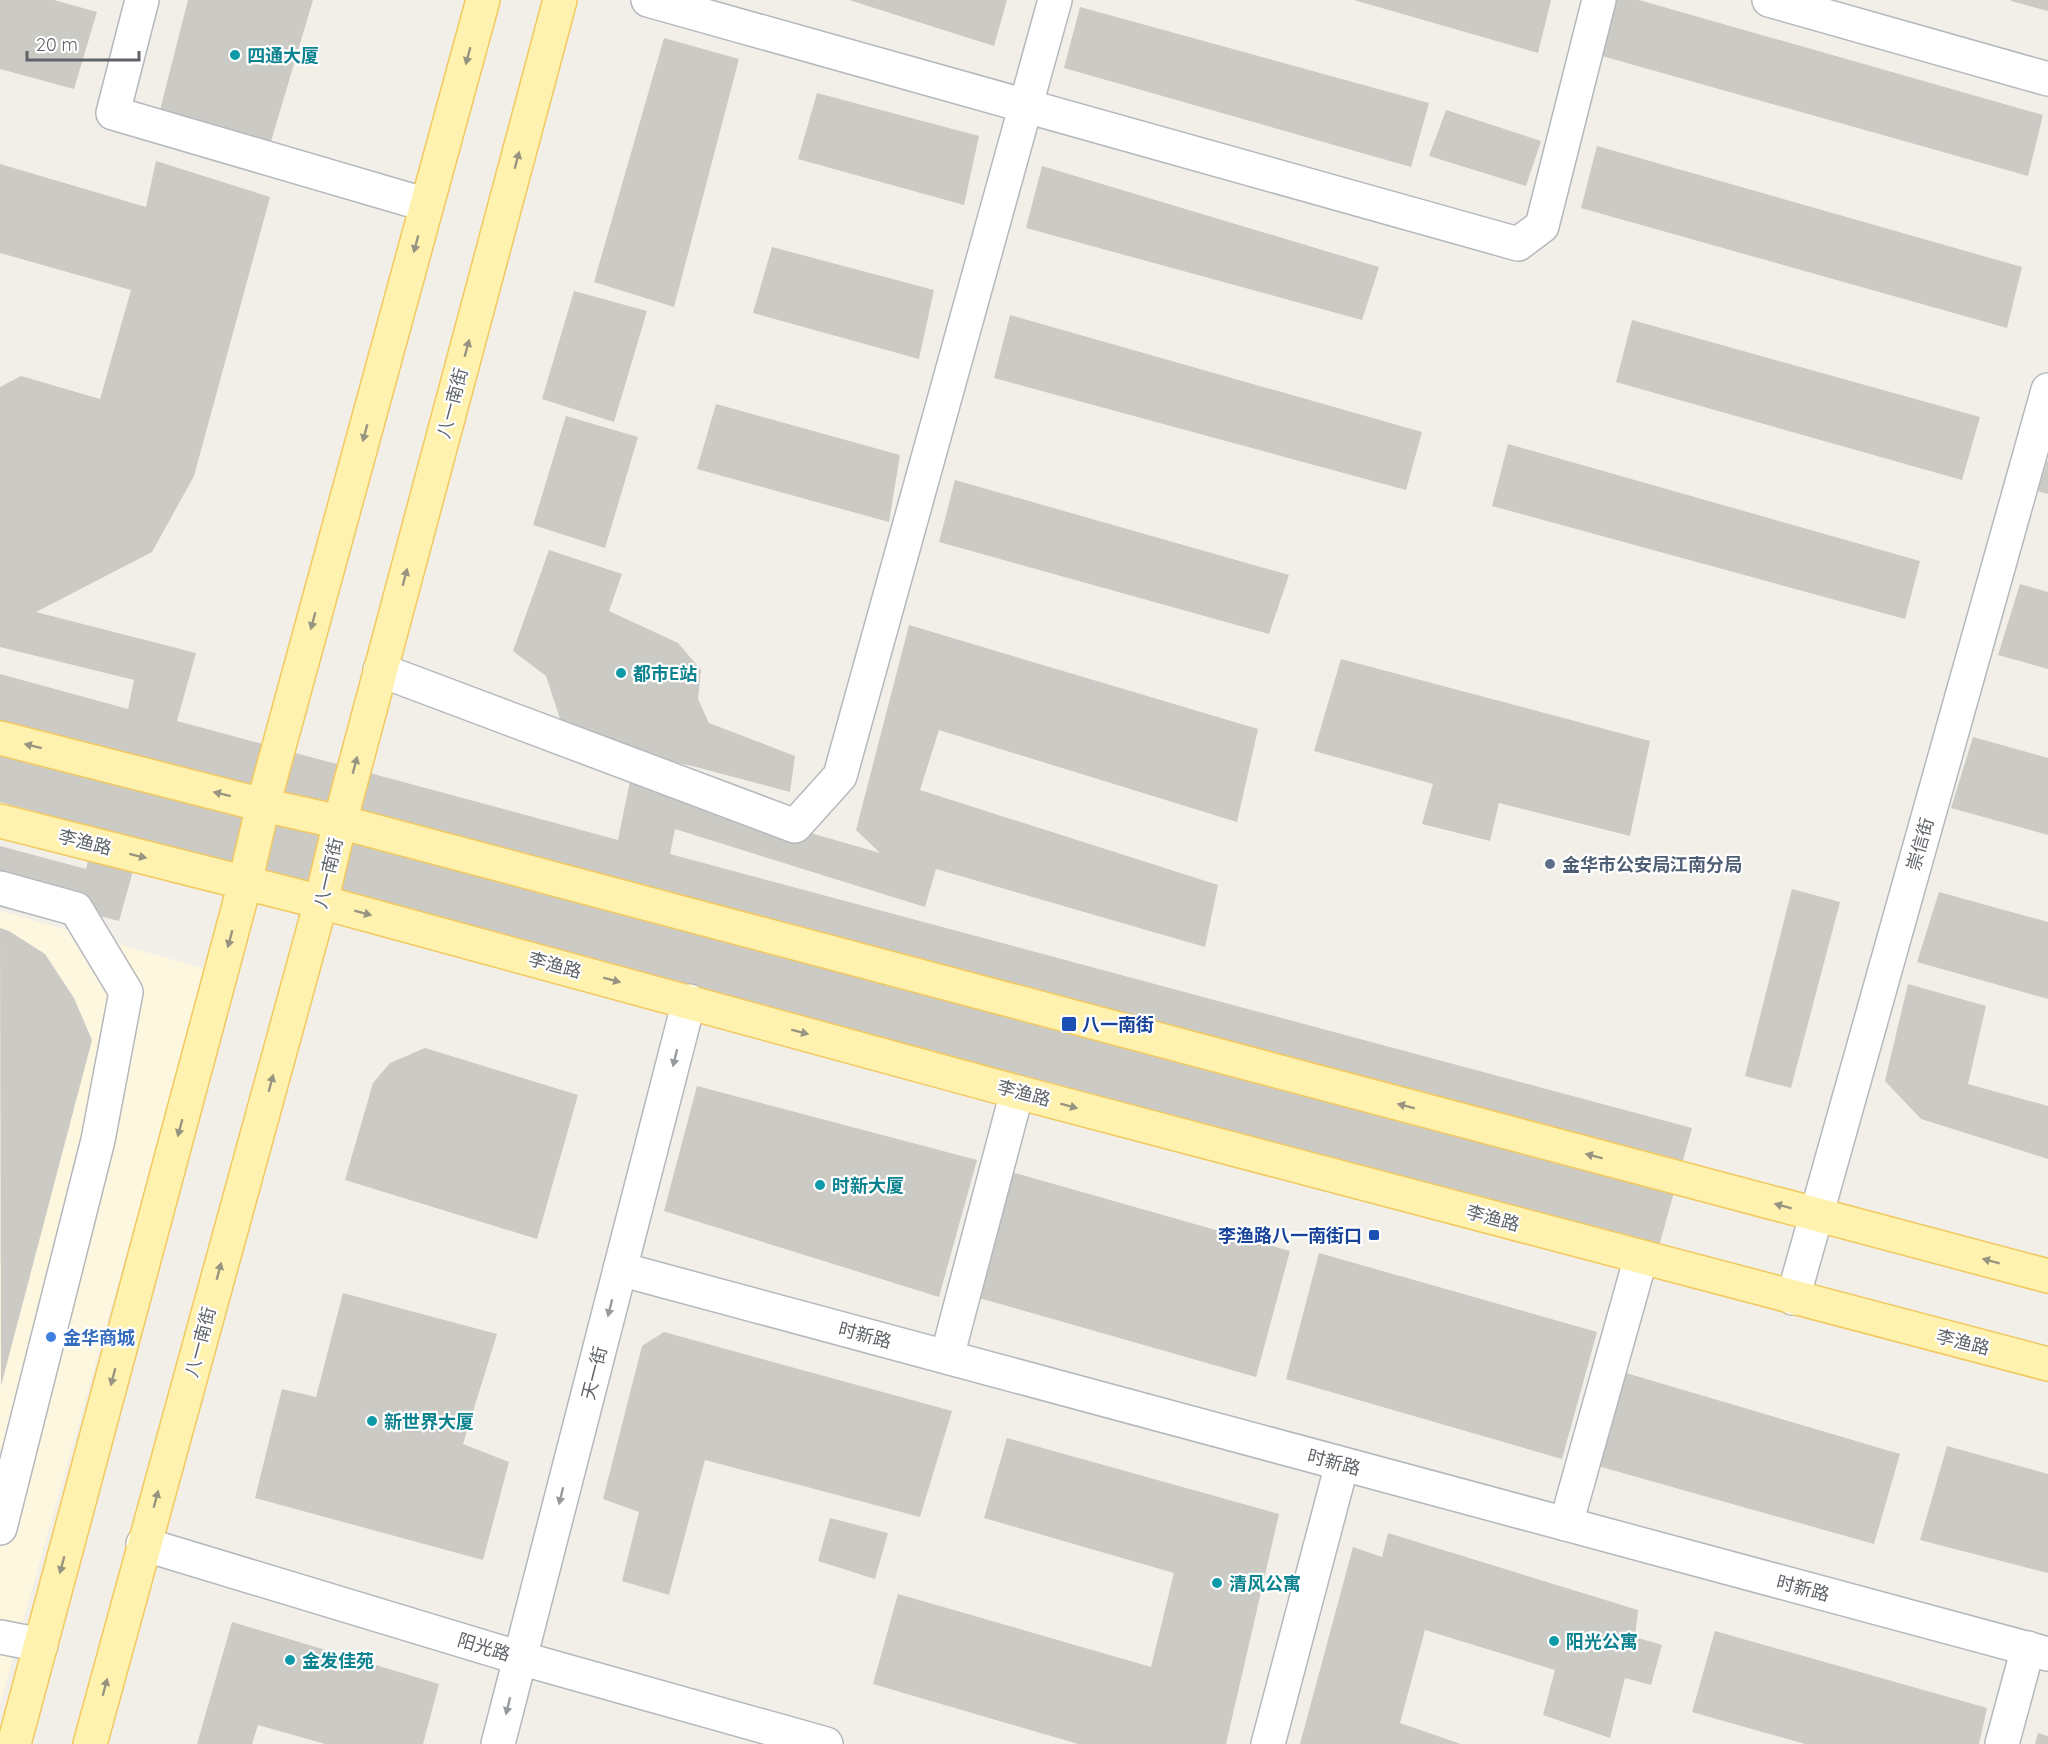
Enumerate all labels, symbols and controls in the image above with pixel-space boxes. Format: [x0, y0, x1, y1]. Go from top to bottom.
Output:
scale bar [27, 24, 140, 62]
text: 20 m [36, 33, 78, 56]
place label: 四通大厦 [247, 44, 319, 67]
marker: 四通大厦 [228, 48, 242, 62]
one-way arrow [463, 48, 472, 66]
one-way arrow [513, 150, 523, 169]
one-way arrow [411, 235, 421, 254]
one-way arrow [462, 339, 472, 357]
street label: 八一南街 [432, 365, 472, 441]
one-way arrow [360, 424, 369, 442]
one-way arrow [401, 568, 411, 586]
one-way arrow [308, 612, 317, 630]
place label: 都市E站 [633, 662, 697, 685]
marker: 都市E站 [614, 666, 628, 680]
one-way arrow [24, 741, 42, 750]
one-way arrow [351, 756, 360, 774]
one-way arrow [212, 789, 231, 799]
street label: 崇信街 [1902, 815, 1938, 873]
street label: 李渔路 [56, 824, 114, 860]
street label: 八一南街 [309, 835, 347, 911]
one-way arrow [129, 851, 147, 861]
place label: 金华市公安局江南分局 [1562, 853, 1742, 876]
marker: 金华市公安局江南分局 [1543, 857, 1557, 871]
one-way arrow [354, 909, 372, 919]
one-way arrow [225, 930, 234, 948]
street label: 李渔路 [526, 947, 584, 983]
one-way arrow [603, 976, 621, 986]
place label: 八一南街 [1082, 1013, 1154, 1036]
marker: 八一南街 [1060, 1015, 1078, 1033]
one-way arrow [791, 1028, 809, 1037]
one-way arrow [669, 1049, 679, 1067]
one-way arrow [267, 1074, 276, 1092]
street label: 李渔路 [995, 1075, 1053, 1111]
one-way arrow [1397, 1100, 1415, 1110]
one-way arrow [1060, 1101, 1078, 1111]
one-way arrow [174, 1118, 184, 1137]
one-way arrow [1585, 1150, 1603, 1160]
place label: 时新大厦 [832, 1174, 904, 1197]
marker: 时新大厦 [813, 1178, 827, 1192]
street label: 李渔路 [1464, 1200, 1522, 1236]
one-way arrow [1774, 1201, 1792, 1210]
place label: 李渔路八一南街口 [1218, 1224, 1362, 1247]
marker: 李渔路八一南街口 [1367, 1228, 1381, 1242]
one-way arrow [1982, 1256, 2001, 1266]
one-way arrow [215, 1262, 224, 1280]
one-way arrow [605, 1299, 615, 1317]
street label: 八一南街 [180, 1304, 220, 1380]
street label: 时新路 [836, 1317, 894, 1353]
street label: 李渔路 [1934, 1324, 1992, 1360]
place label: 金华商城 [63, 1326, 135, 1349]
marker: 金华商城 [44, 1330, 58, 1344]
street label: 天一街 [576, 1344, 612, 1402]
one-way arrow [108, 1368, 117, 1386]
place label: 新世界大厦 [384, 1410, 474, 1433]
marker: 新世界大厦 [365, 1414, 379, 1428]
street label: 时新路 [1305, 1444, 1363, 1480]
one-way arrow [556, 1487, 566, 1506]
one-way arrow [152, 1490, 161, 1508]
one-way arrow [57, 1556, 67, 1574]
street label: 时新路 [1774, 1570, 1832, 1606]
place label: 清风公寓 [1229, 1572, 1301, 1595]
marker: 清风公寓 [1210, 1576, 1224, 1590]
street label: 阳光路 [455, 1628, 513, 1666]
place label: 阳光公寓 [1566, 1630, 1638, 1653]
marker: 阳光公寓 [1547, 1634, 1561, 1648]
place label: 金发佳苑 [302, 1649, 374, 1672]
marker: 金发佳苑 [283, 1653, 297, 1667]
one-way arrow [101, 1678, 110, 1696]
one-way arrow [502, 1697, 512, 1715]

